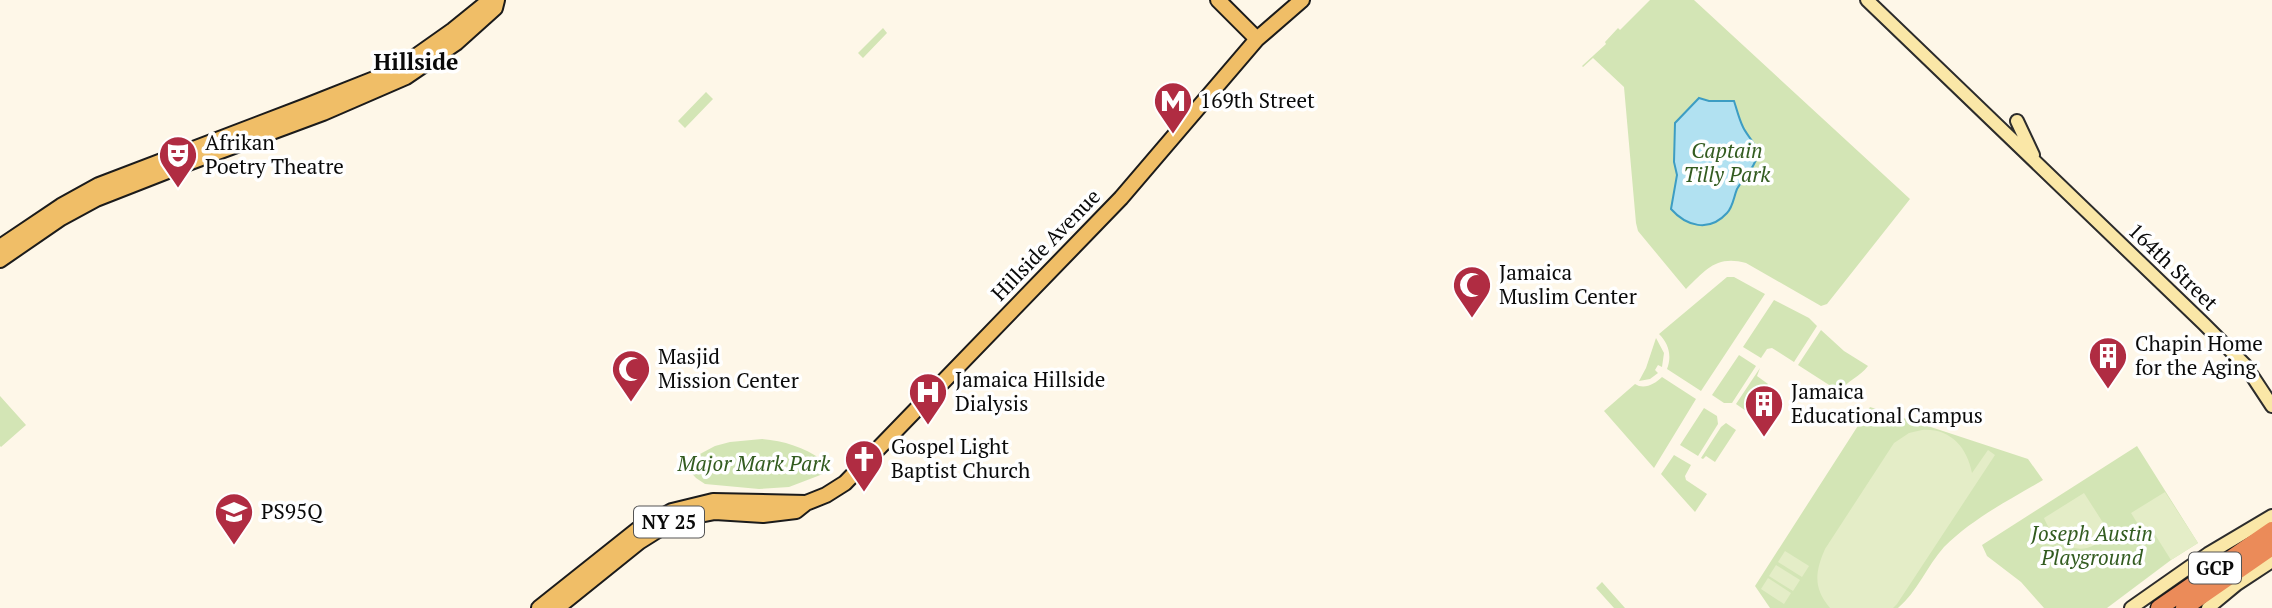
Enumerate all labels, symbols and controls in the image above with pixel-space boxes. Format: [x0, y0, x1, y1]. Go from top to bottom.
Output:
district label: Hillside [374, 46, 458, 77]
metro station icon: 169th Street [1152, 80, 1194, 135]
place label: 169th Street [1200, 86, 1315, 114]
place label: Afrikan Poetry Theatre [205, 128, 344, 180]
theatre icon: Afrikan Poetry Theatre [157, 134, 199, 189]
park label: Captain Tilly Park [1684, 136, 1771, 188]
street label: Hillside Avenue [985, 182, 1106, 306]
street label: 164th Street [2123, 216, 2225, 316]
place label: Jamaica Muslim Center [1499, 258, 1637, 310]
mosque icon: Jamaica Muslim Center [1451, 264, 1493, 319]
place label: Chapin Home for the Aging [2135, 329, 2263, 381]
building icon: Chapin Home for the Aging [2087, 335, 2129, 390]
place label: Masjid Mission Center [658, 342, 799, 394]
mosque icon: Masjid Mission Center [610, 348, 652, 403]
place label: Jamaica Hillside Dialysis [955, 365, 1105, 417]
hospital icon: Jamaica Hillside Dialysis [907, 371, 949, 426]
place label: Jamaica Educational Campus [1791, 377, 1983, 429]
building icon: Jamaica Educational Campus [1743, 383, 1785, 438]
place label: Gospel Light Baptist Church [891, 432, 1030, 484]
church icon: Gospel Light Baptist Church [843, 438, 885, 493]
park label: Major Mark Park [677, 449, 831, 477]
school or university icon: PS95Q [213, 491, 255, 546]
place label: PS95Q [261, 497, 323, 525]
road number: NY 25 [634, 506, 704, 538]
park label: Joseph Austin Playground [2030, 519, 2153, 571]
road number: GCP [2189, 552, 2241, 583]

